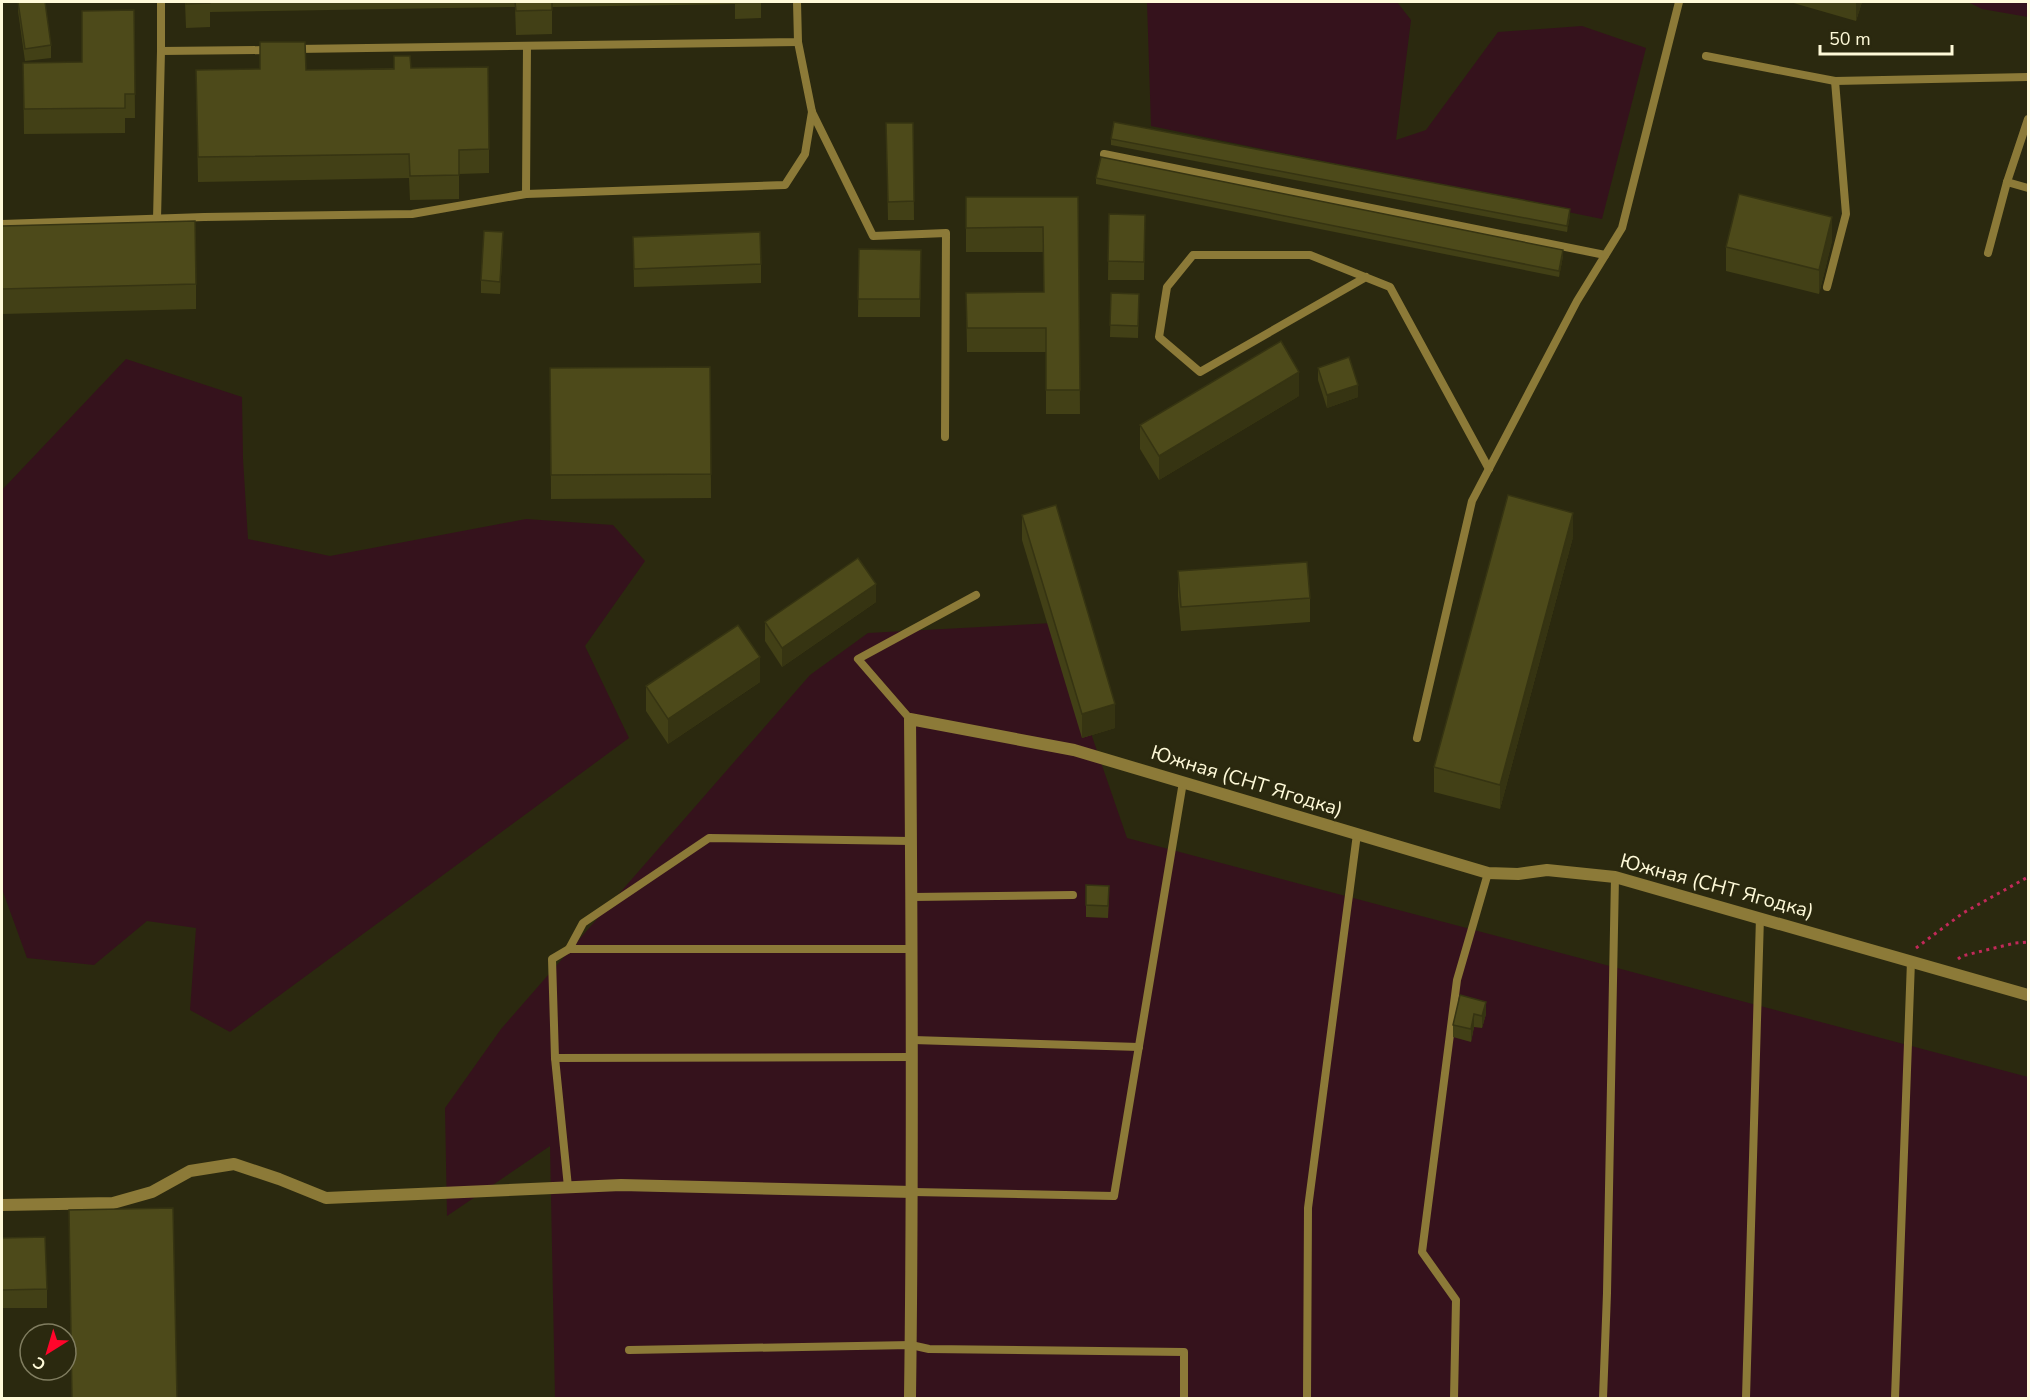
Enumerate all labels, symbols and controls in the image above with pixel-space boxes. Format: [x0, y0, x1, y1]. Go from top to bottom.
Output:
scale bar [1820, 18, 1952, 56]
text: 50 m [1829, 27, 1871, 51]
street label: Южная (СНТ Ягодка) [1148, 739, 1346, 823]
street label: Южная (СНТ Ягодка) [1617, 847, 1817, 925]
north arrow [18, 1322, 78, 1382]
text: С [29, 1351, 51, 1375]

